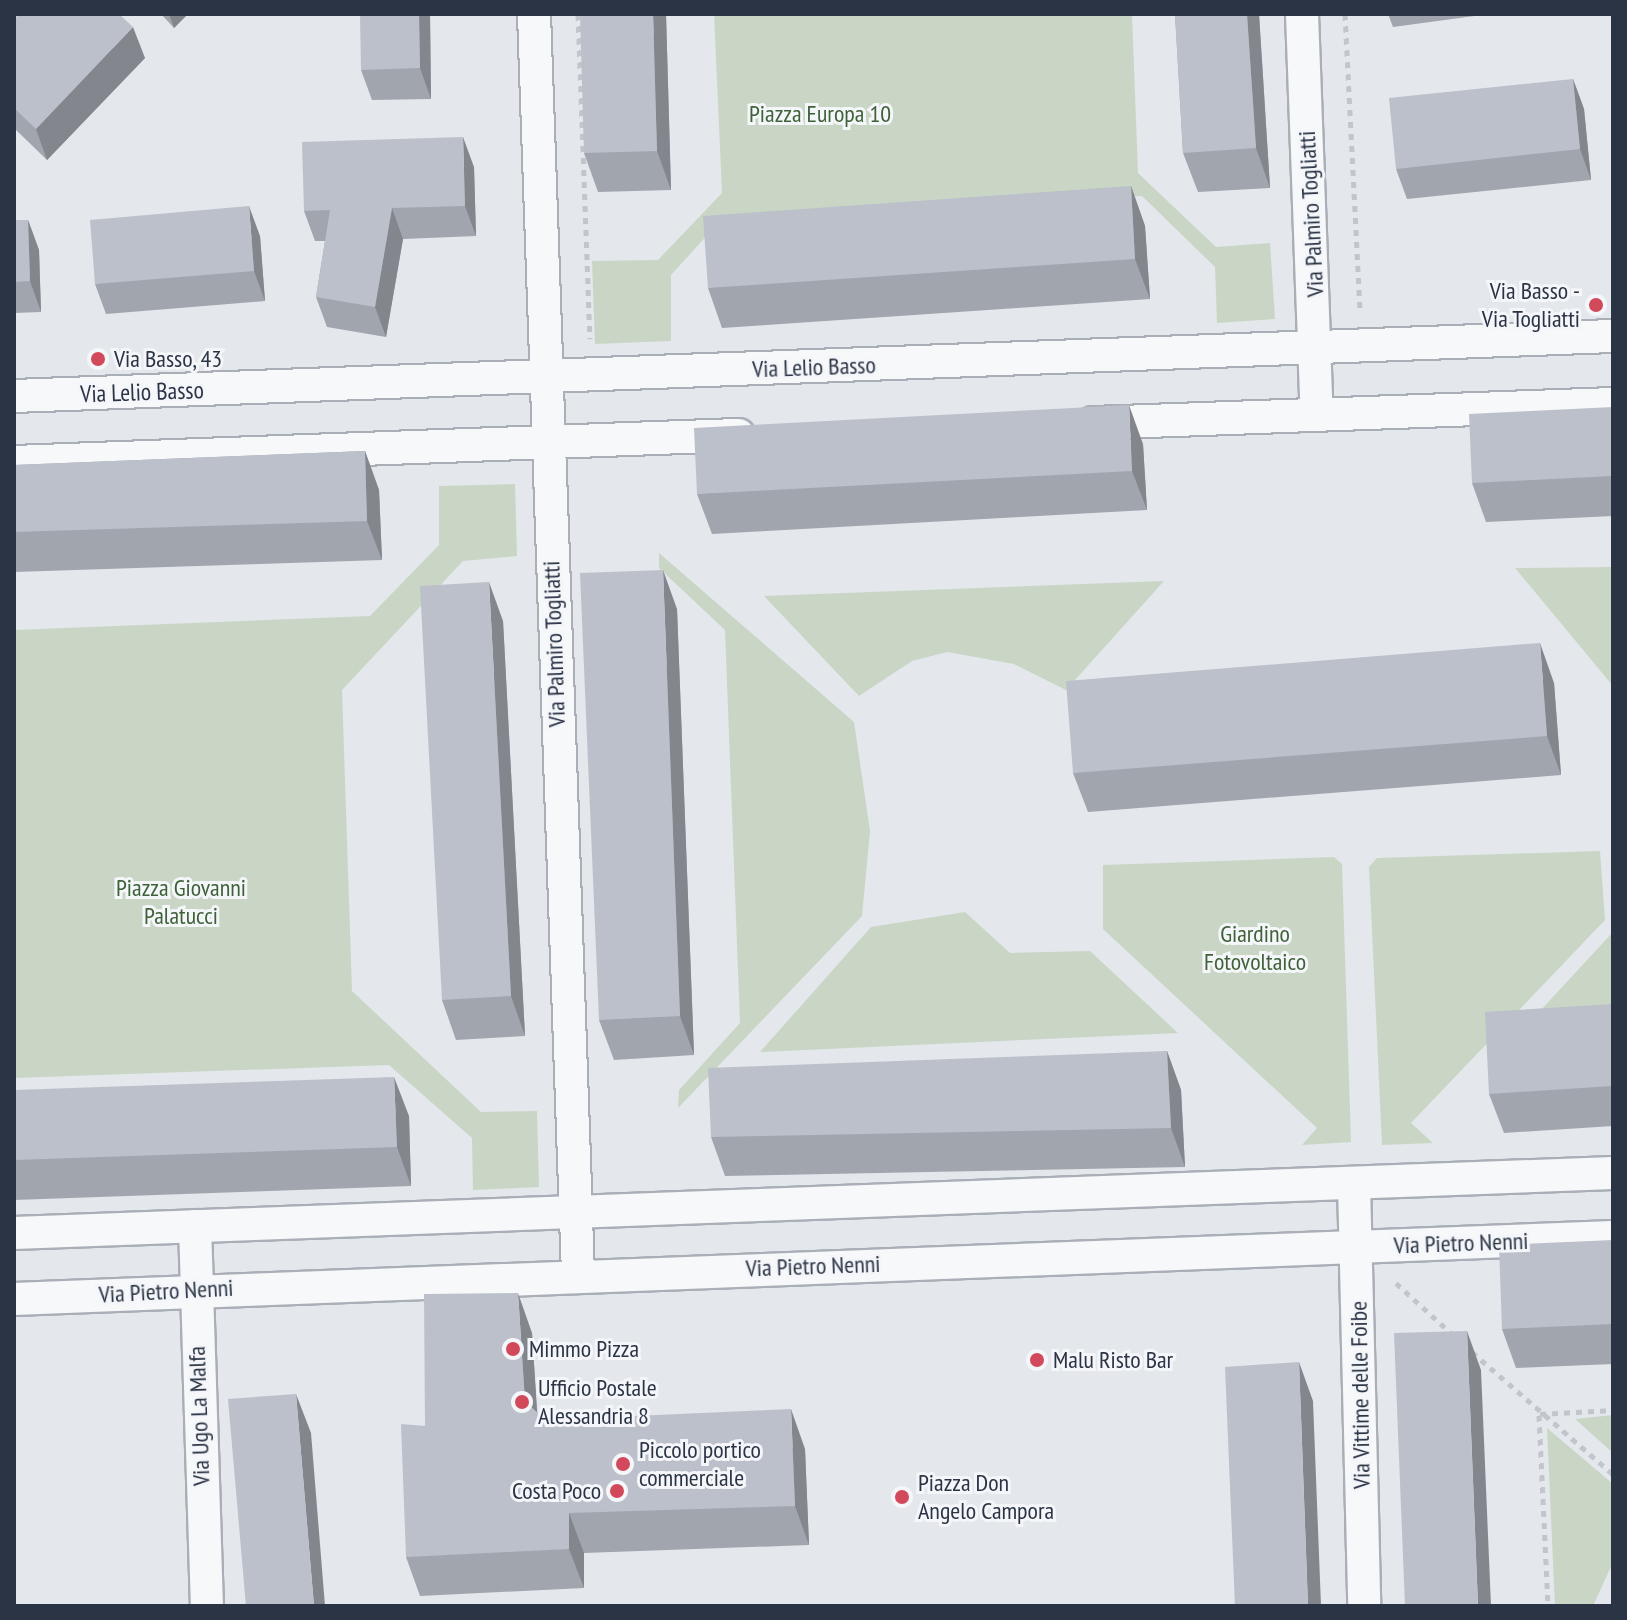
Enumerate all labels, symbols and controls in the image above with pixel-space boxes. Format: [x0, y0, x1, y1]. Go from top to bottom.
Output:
park label: Piazza Europa 10 [749, 100, 891, 128]
street label: Via Palmiro Togliatti [1292, 130, 1330, 298]
place label: Via Basso - Via Togliatti [1481, 277, 1580, 333]
marker: Via Basso - Via Togliatti [1587, 296, 1605, 314]
place label: Via Basso, 43 [114, 345, 224, 373]
marker: Via Basso, 43 [89, 350, 107, 368]
street label: Via Lelio Basso [752, 350, 876, 384]
street label: Via Lelio Basso [80, 375, 204, 409]
street label: Via Palmiro Togliatti [537, 560, 571, 728]
park label: Piazza Giovanni Palatucci [116, 874, 246, 930]
park label: Giardino Fotovoltaico [1204, 920, 1306, 976]
street label: Via Pietro Nenni [1393, 1226, 1529, 1260]
street label: Via Pietro Nenni [745, 1249, 881, 1283]
street label: Via Pietro Nenni [98, 1273, 234, 1309]
street label: Via Vittime delle Foibe [1344, 1300, 1376, 1490]
place label: Mimmo Pizza [529, 1335, 639, 1363]
marker: Mimmo Pizza [504, 1340, 522, 1358]
street label: Via Ugo La Malfa [182, 1346, 216, 1486]
place label: Malu Risto Bar [1053, 1346, 1173, 1374]
marker: Malu Risto Bar [1028, 1351, 1046, 1369]
place label: Ufficio Postale Alessandria 8 [538, 1374, 657, 1430]
marker: Ufficio Postale Alessandria 8 [513, 1393, 531, 1411]
place label: Piccolo portico commerciale [639, 1436, 761, 1492]
marker: Piccolo portico commerciale [614, 1455, 632, 1473]
place label: Piazza Don Angelo Campora [918, 1469, 1054, 1525]
place label: Costa Poco [512, 1477, 601, 1505]
marker: Costa Poco [608, 1482, 626, 1500]
marker: Piazza Don Angelo Campora [893, 1488, 911, 1506]

